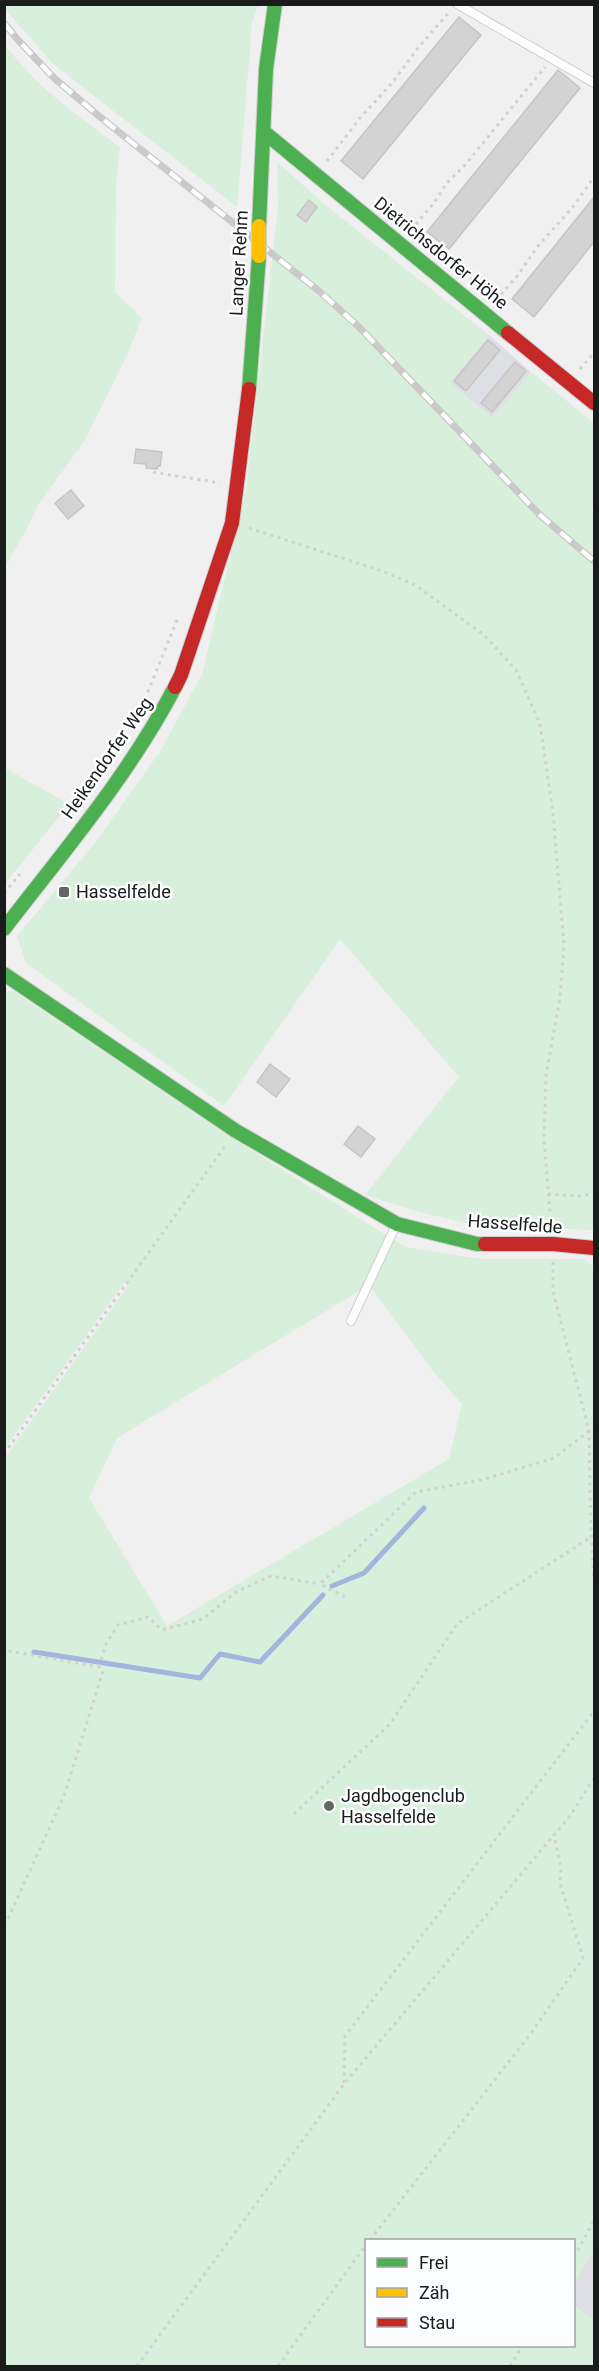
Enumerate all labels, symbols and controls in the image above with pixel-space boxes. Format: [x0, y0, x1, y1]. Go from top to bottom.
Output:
street label: Dietrichsdorfer Höhe [370, 192, 512, 313]
street label: Langer Rehm [225, 210, 252, 316]
street label: Heikendorfer Weg [57, 693, 156, 822]
place label: Hasselfelde [76, 881, 171, 902]
marker: Hasselfelde [57, 885, 71, 899]
street label: Hasselfelde [467, 1210, 563, 1237]
place label: Jagdbogenclub Hasselfelde [341, 1785, 465, 1827]
marker: Jagdbogenclub Hasselfelde [322, 1799, 336, 1813]
legend [365, 2239, 575, 2347]
text: Frei [419, 2252, 449, 2273]
text: Zäh [419, 2282, 450, 2303]
text: Stau [419, 2312, 455, 2333]

